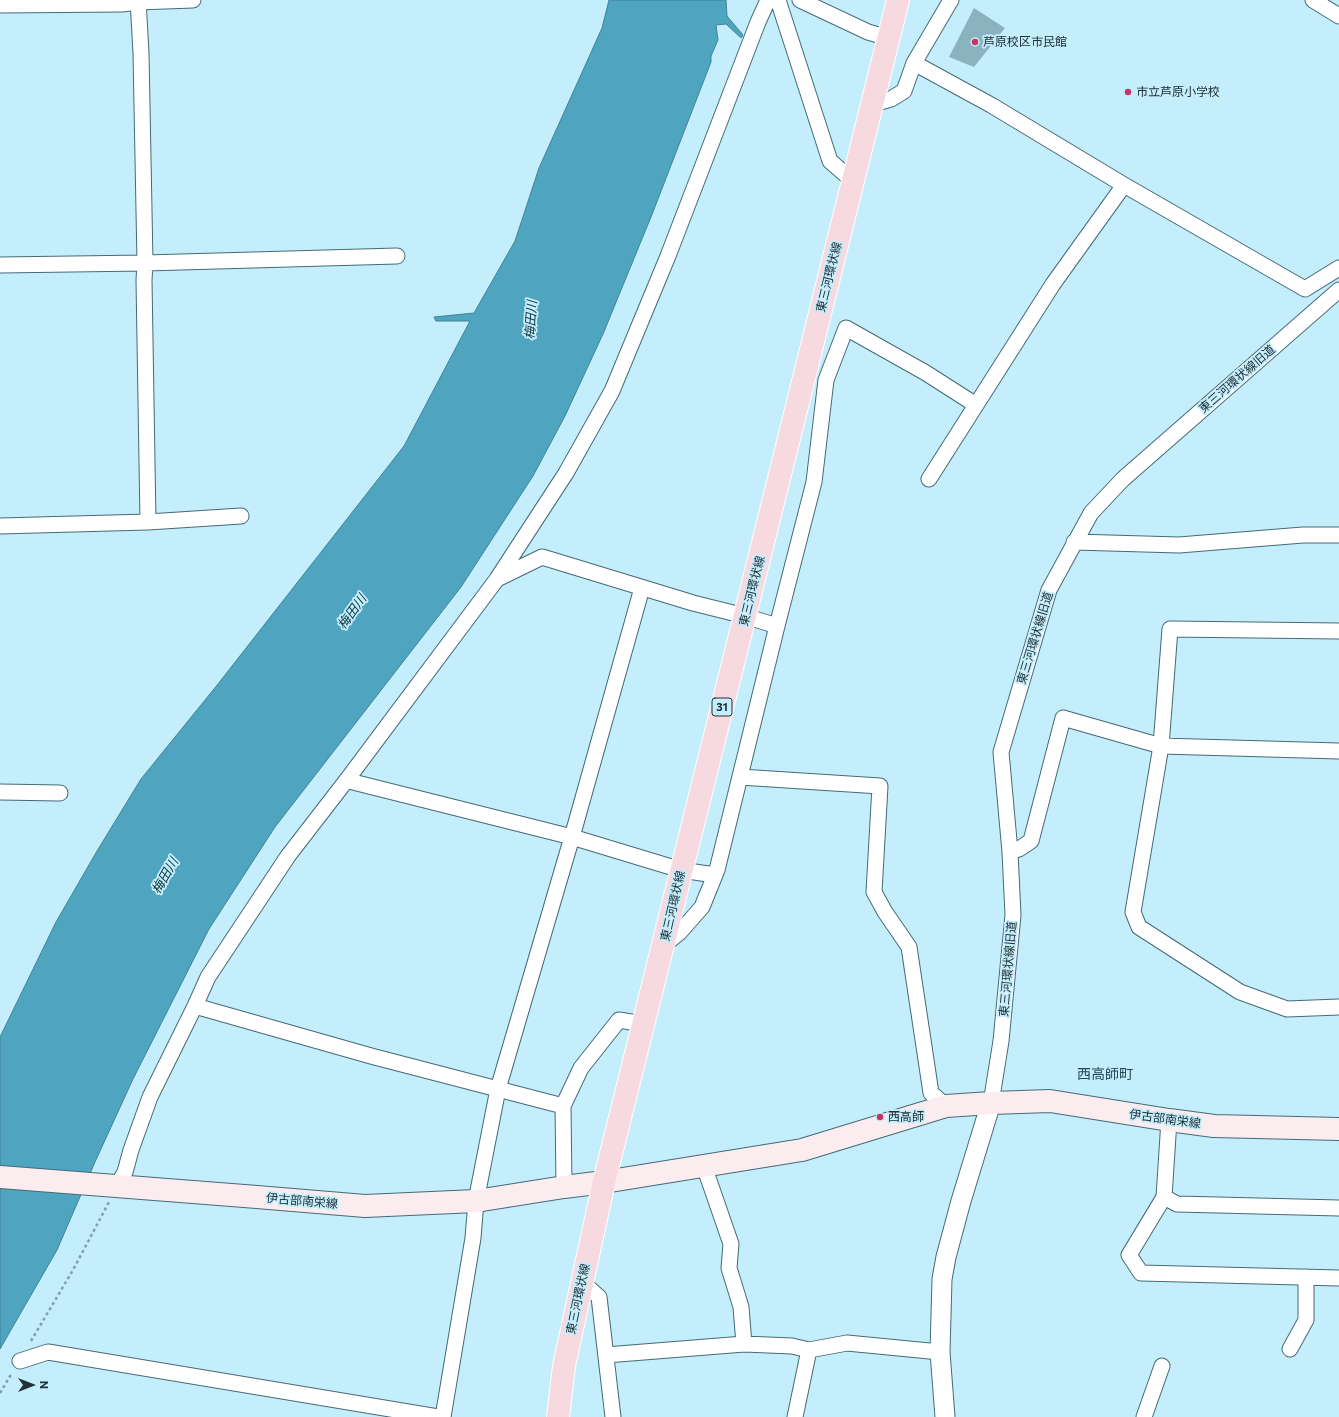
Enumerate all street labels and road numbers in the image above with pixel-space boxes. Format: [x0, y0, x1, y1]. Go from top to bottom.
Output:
street label: 東三河環状線 [813, 240, 845, 314]
street label: 東三河環状線旧道 [1196, 342, 1278, 416]
street label: 東三河環状線 [736, 554, 768, 628]
street label: 東三河環状線旧道 [1014, 590, 1056, 686]
road number: 31 [712, 698, 732, 716]
street label: 東三河環状線 [658, 869, 688, 943]
street label: 東三河環状線旧道 [997, 921, 1019, 1017]
street label: 伊古部南栄線 [1128, 1107, 1202, 1131]
street label: 伊古部南栄線 [266, 1191, 338, 1211]
street label: 東三河環状線 [563, 1262, 593, 1336]

